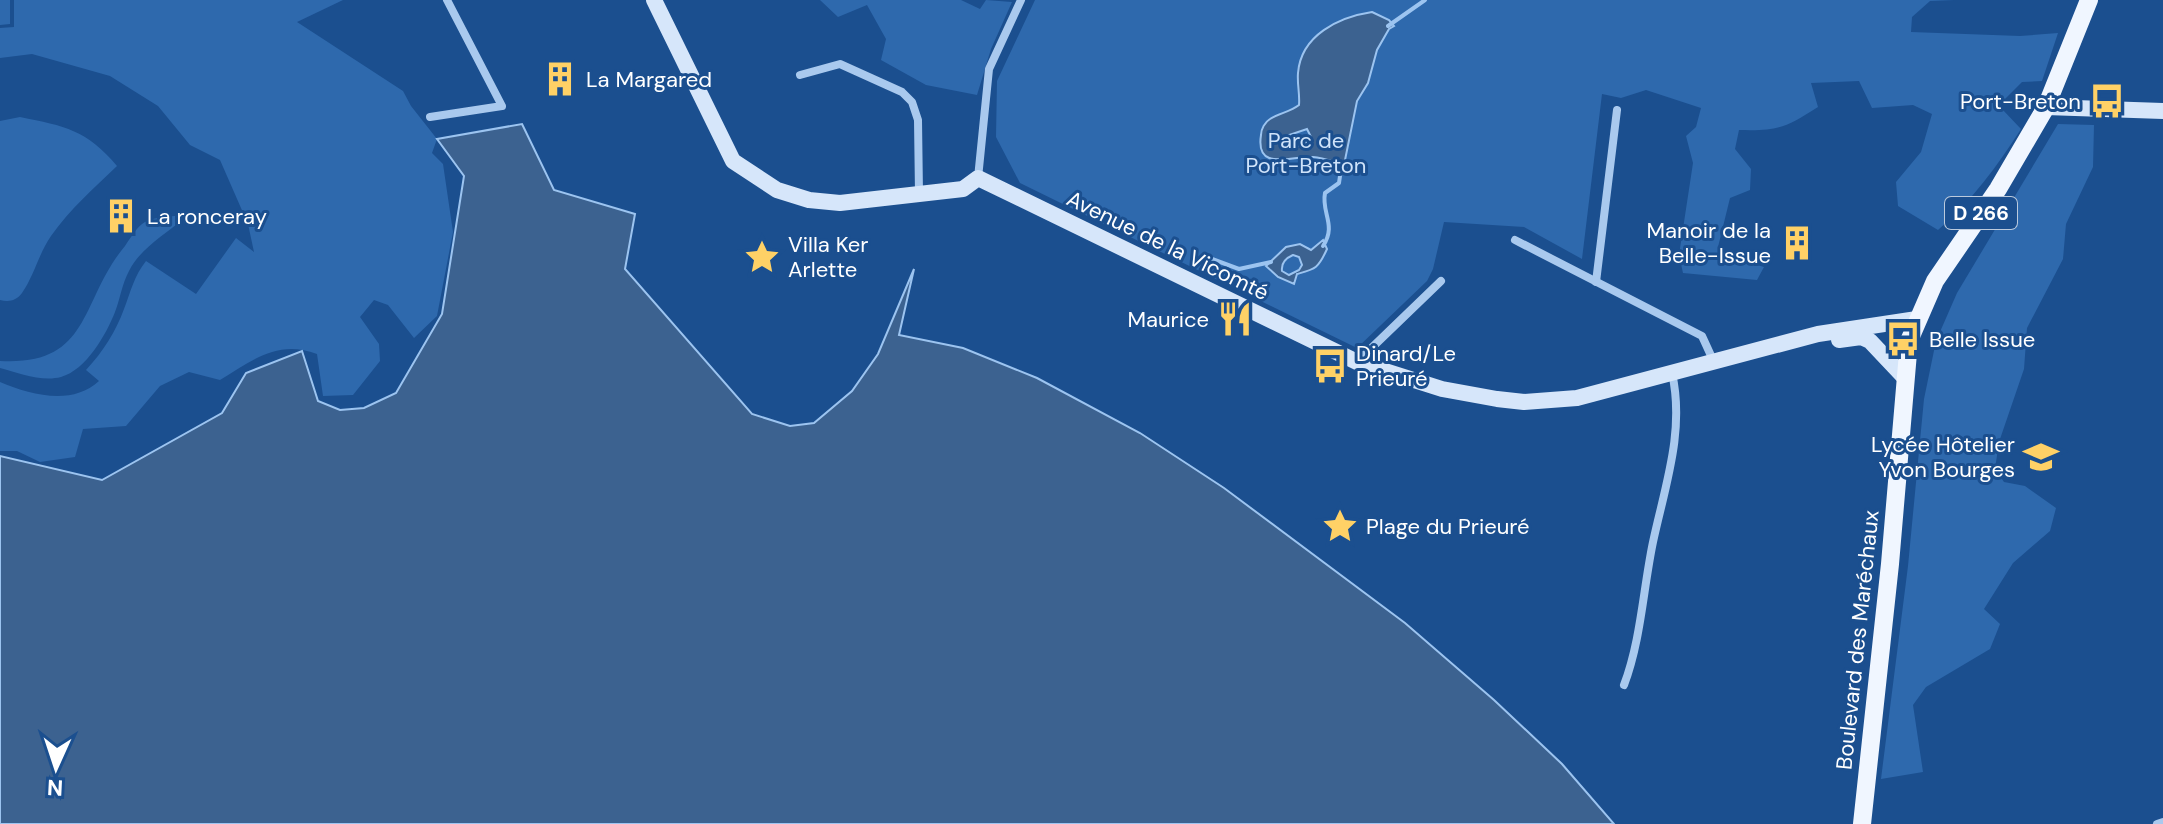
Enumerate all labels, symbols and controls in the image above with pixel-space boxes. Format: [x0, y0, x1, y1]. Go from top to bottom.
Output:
building icon: La Margared [541, 60, 579, 98]
place label: La Margared [586, 65, 712, 94]
bus stop icon: Port-Breton [2088, 82, 2126, 120]
place label: Port-Breton [1960, 87, 2081, 116]
park label: Parc de Port-Breton [1246, 126, 1366, 180]
street label: Avenue de la Vicomté [1062, 184, 1274, 307]
building icon: La ronceray [102, 197, 140, 235]
road number: D 266 [1945, 197, 2017, 229]
place label: La ronceray [147, 202, 267, 231]
place label: Manoir de la Belle-Issue [1647, 216, 1771, 270]
building icon: Manoir de la Belle-Issue [1778, 224, 1816, 262]
place label: Villa Ker Arlette [788, 230, 868, 284]
place icon: Villa Ker Arlette [743, 238, 781, 276]
restaurant icon: Maurice [1216, 300, 1254, 338]
place label: Maurice [1127, 305, 1209, 334]
bus stop icon: Belle Issue [1884, 320, 1922, 358]
place label: Belle Issue [1929, 325, 2035, 354]
place label: Dinard/Le Prieuré [1356, 339, 1456, 393]
bus stop icon: Dinard/Le Prieuré [1311, 347, 1349, 385]
place label: Lycée Hôtelier Yvon Bourges [1871, 430, 2015, 484]
school or university icon: Lycée Hôtelier Yvon Bourges [2022, 438, 2060, 476]
place icon: Plage du Prieuré [1321, 507, 1359, 545]
street label: Boulevard des Maréchaux [1829, 509, 1886, 771]
place label: Plage du Prieuré [1366, 512, 1530, 541]
north arrow [16, 728, 96, 808]
text: N [46, 773, 64, 802]

